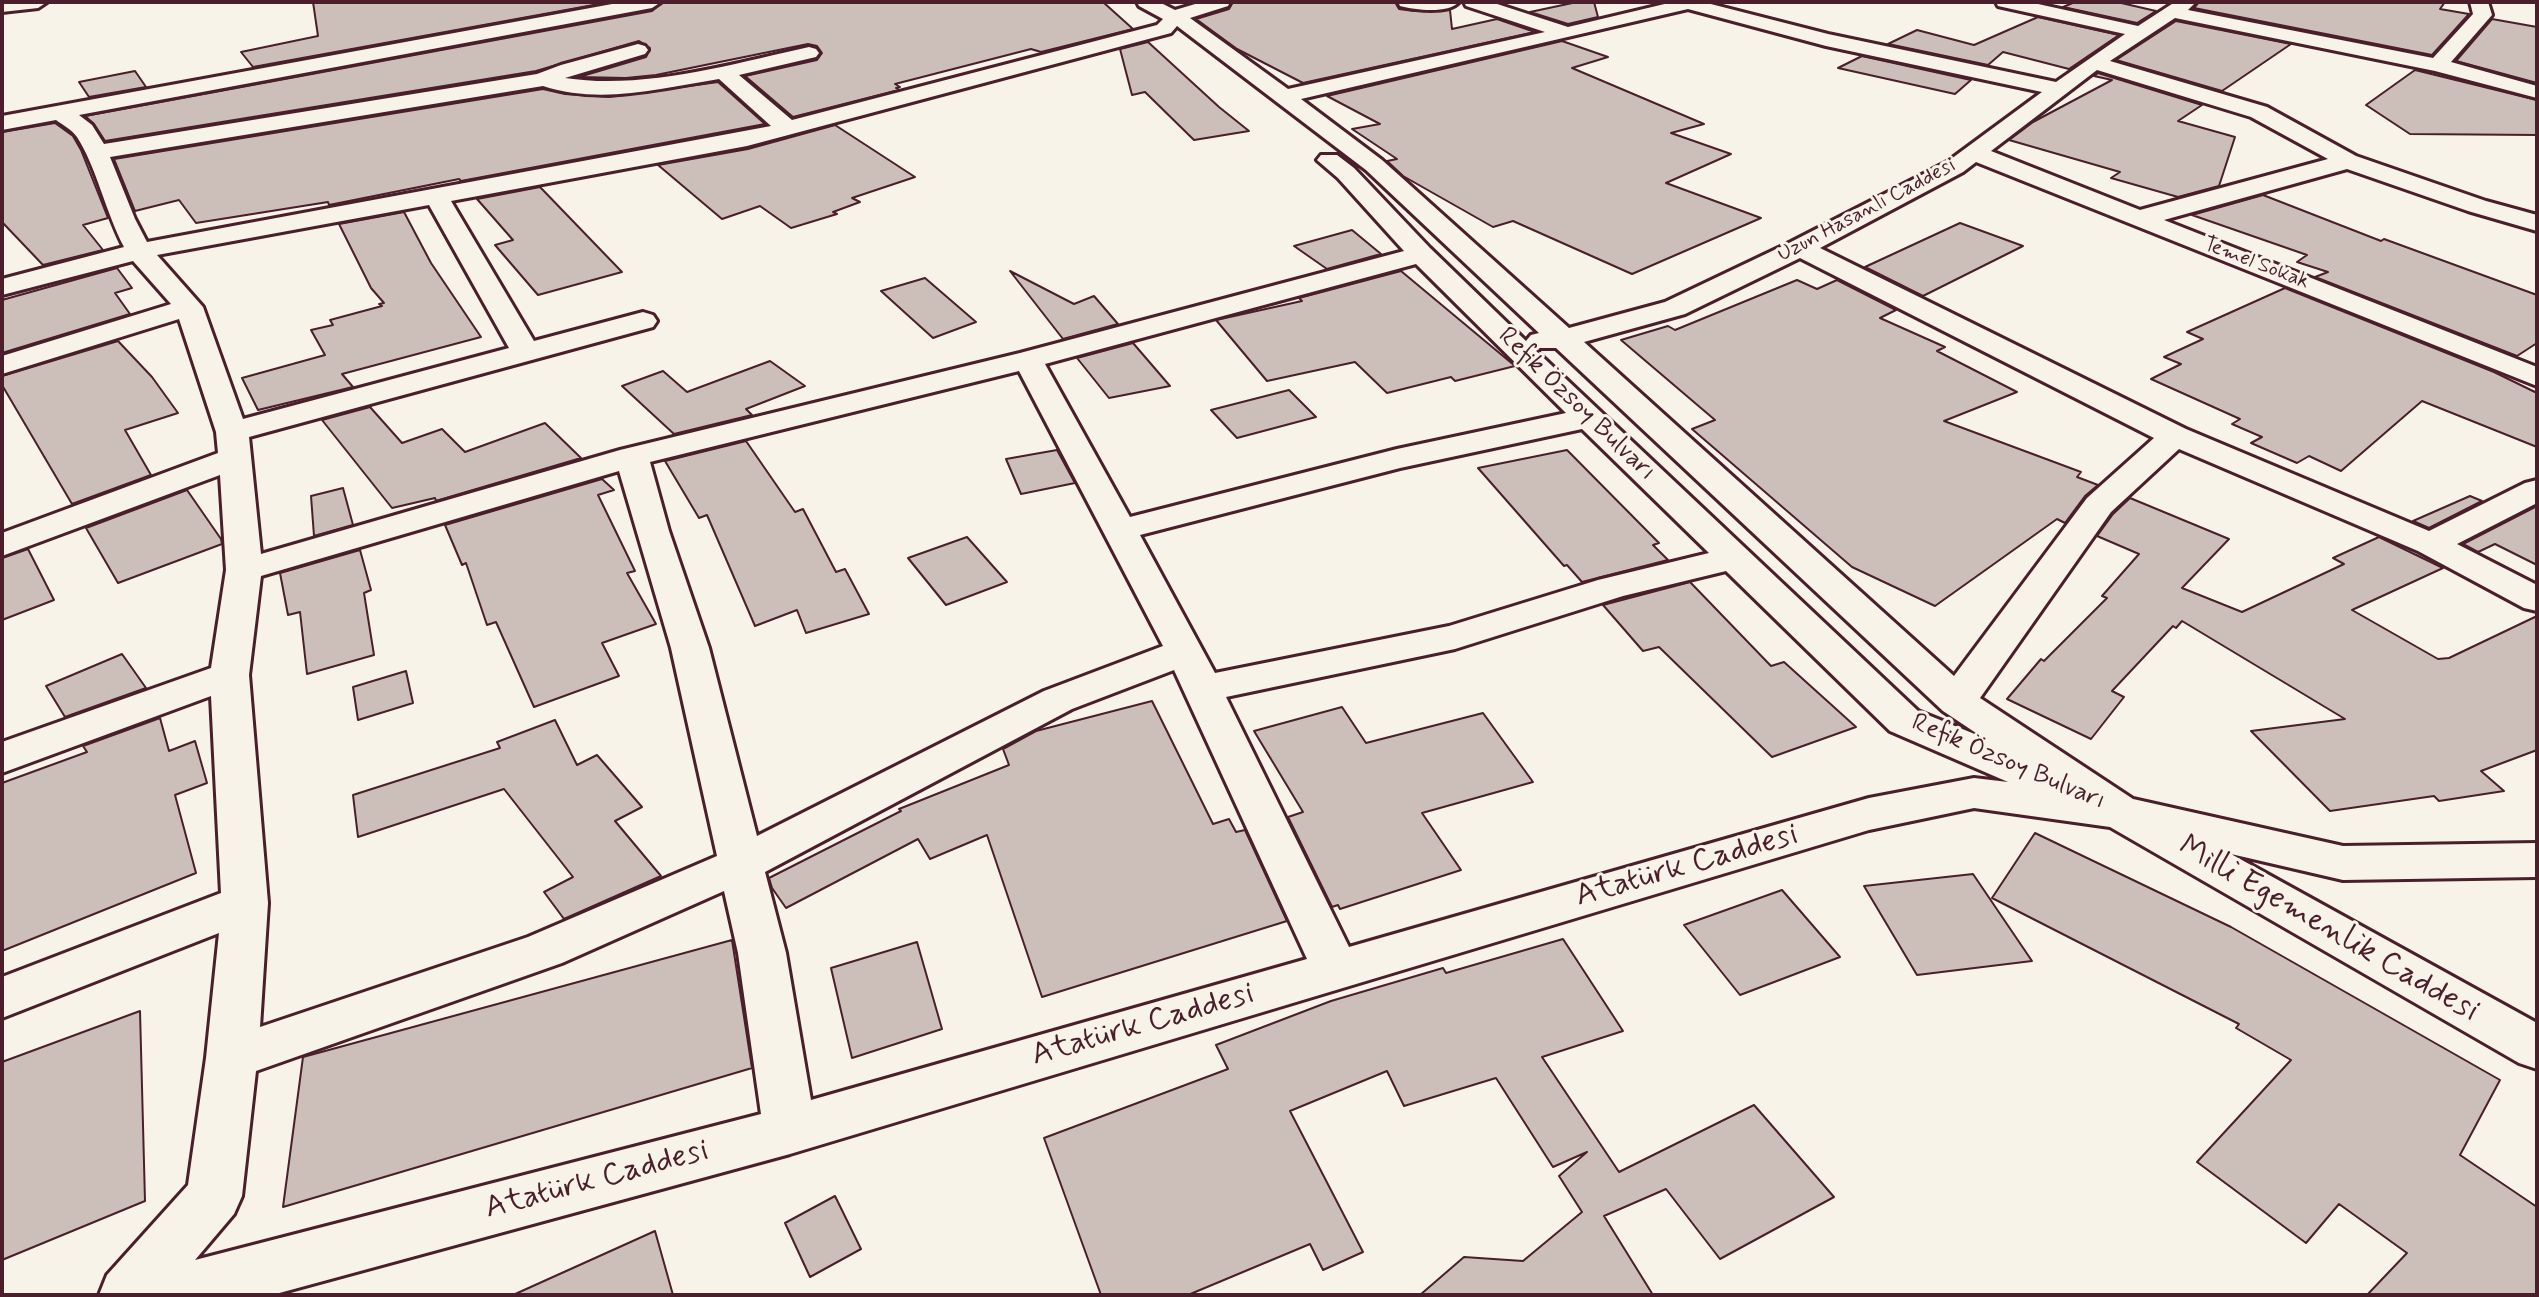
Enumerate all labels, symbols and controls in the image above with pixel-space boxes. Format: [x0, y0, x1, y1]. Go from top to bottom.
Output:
street label: Uzun Hasanlı Caddesi [1774, 153, 1960, 269]
street label: Temel Sokak [2200, 232, 2312, 296]
street label: Refik Özsoy Bulvarı [1490, 322, 1662, 488]
street label: Refik Özsoy Bulvarı [1906, 708, 2110, 818]
street label: Atatürk Caddesi [1571, 817, 1803, 917]
street label: Milli Egemenlik Caddesi [2171, 828, 2485, 1032]
street label: Atatürk Caddesi [1027, 976, 1259, 1076]
street label: Atatürk Caddesi [481, 1133, 713, 1229]

